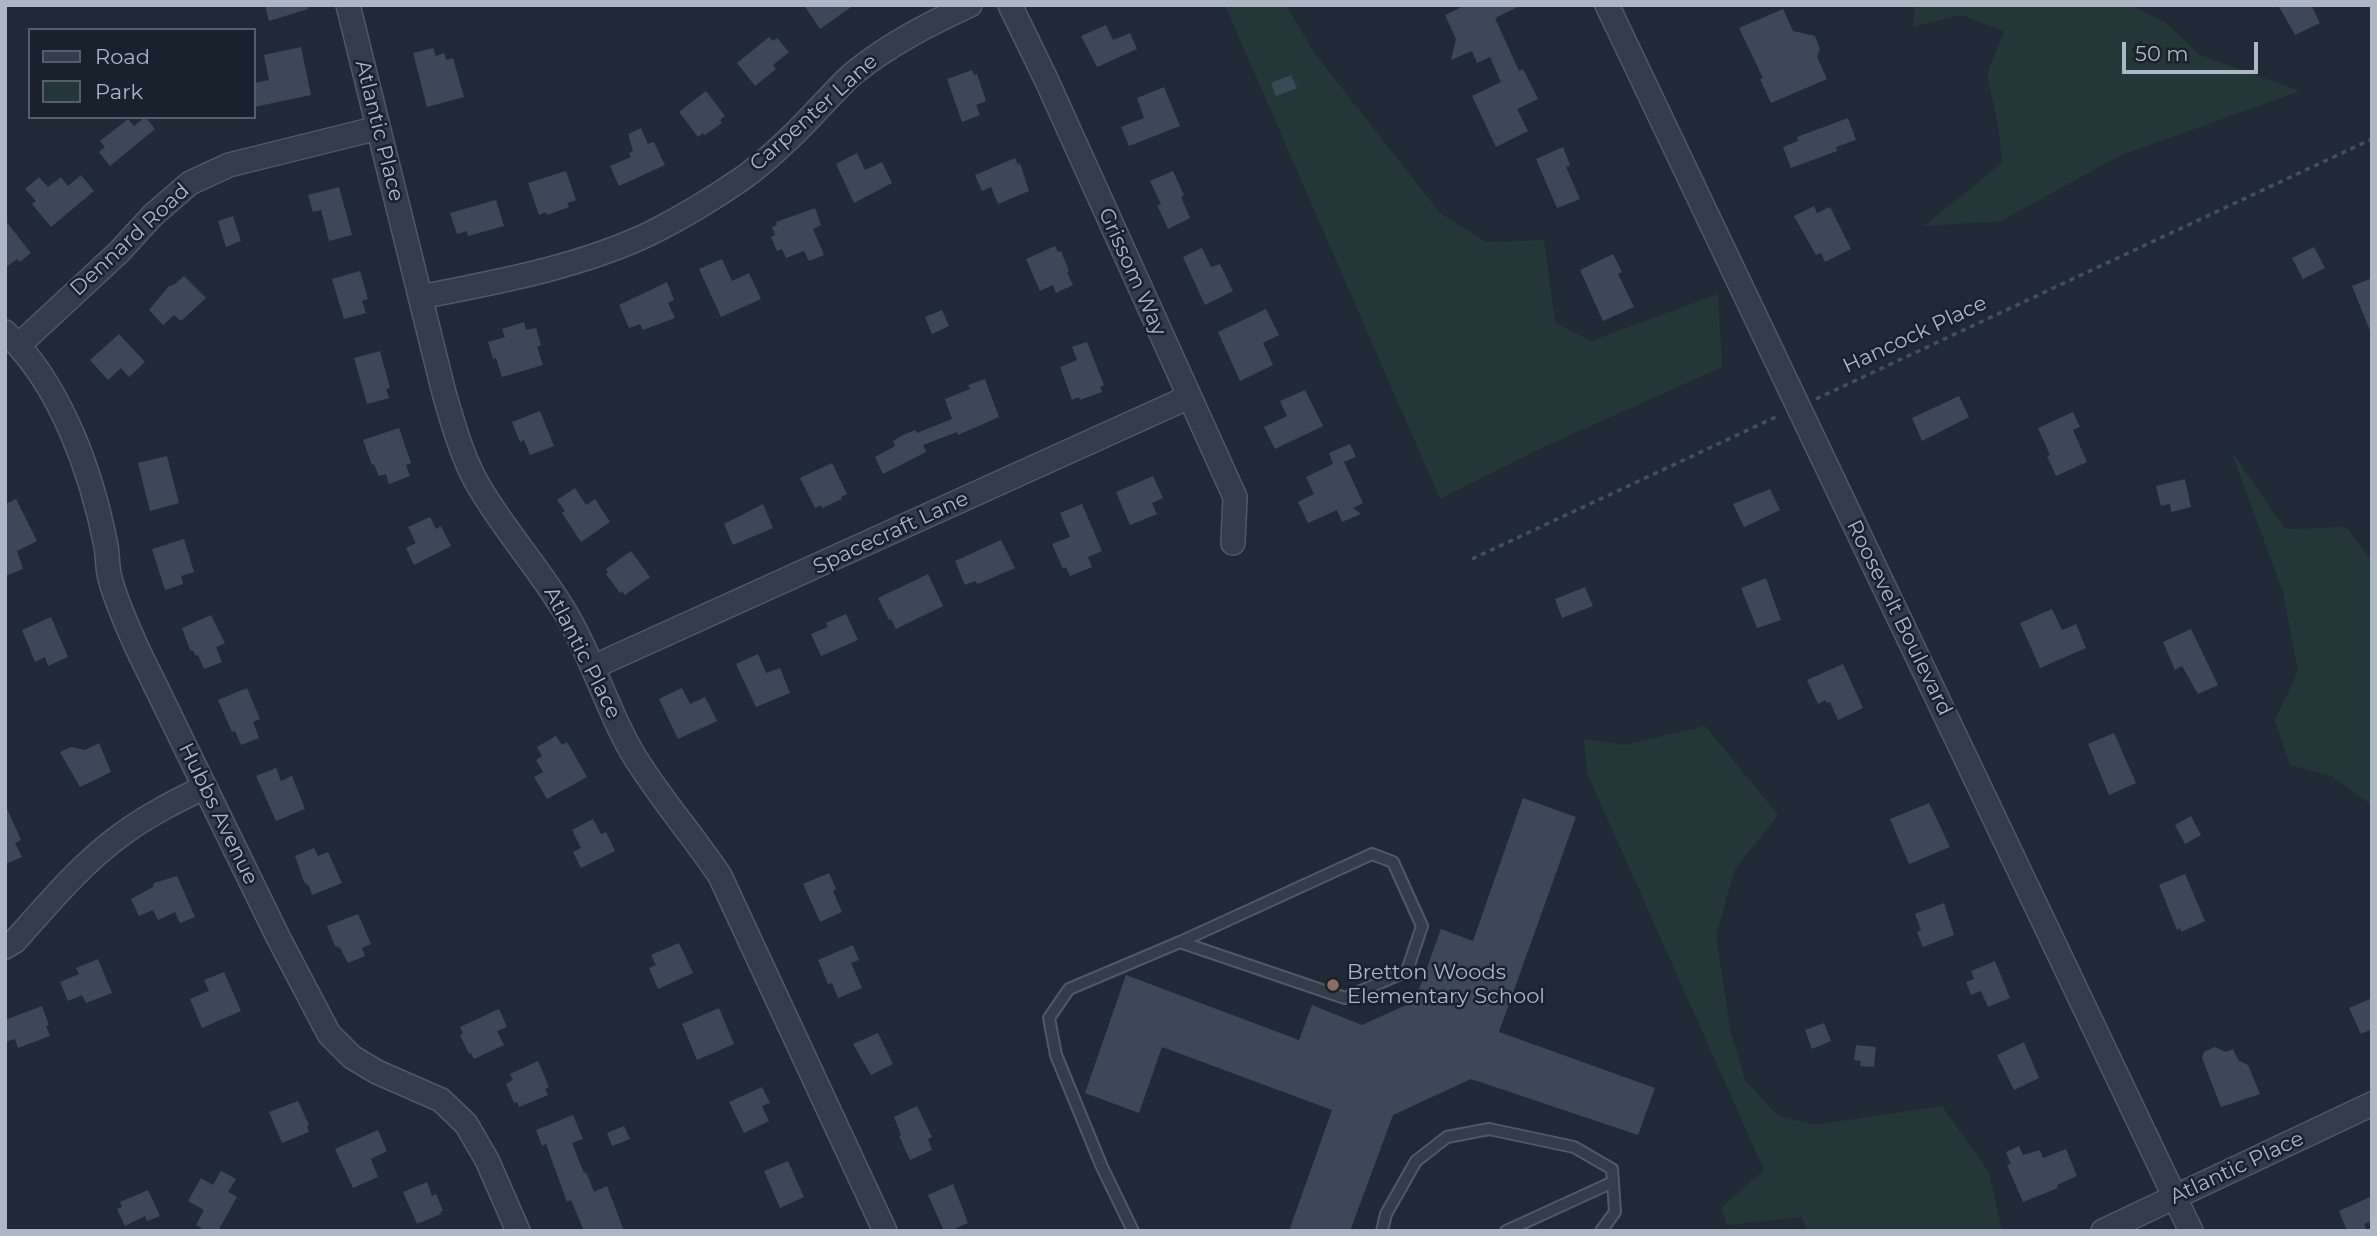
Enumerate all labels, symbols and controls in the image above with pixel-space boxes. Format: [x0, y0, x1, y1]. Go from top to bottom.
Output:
legend [28, 28, 256, 119]
scale bar [2125, 28, 2262, 72]
text: 50 m [2135, 41, 2189, 66]
text: Road [95, 44, 150, 69]
street label: Carpenter Lane [745, 49, 883, 177]
street label: Atlantic Place [349, 58, 409, 204]
text: Park [95, 79, 143, 104]
street label: Dennard Road [65, 178, 195, 302]
street label: Grissom Way [1093, 204, 1171, 340]
street label: Hancock Place [1839, 291, 1991, 379]
street label: Spacecraft Lane [809, 486, 973, 580]
street label: Roosevelt Boulevard [1841, 516, 1957, 720]
street label: Atlantic Place [538, 583, 626, 723]
street label: Hubbs Avenue [173, 739, 263, 889]
place label: Bretton Woods Elementary School [1347, 960, 1545, 1010]
marker: Bretton Woods Elementary School [1325, 977, 1341, 993]
street label: Atlantic Place [2166, 1126, 2308, 1210]

